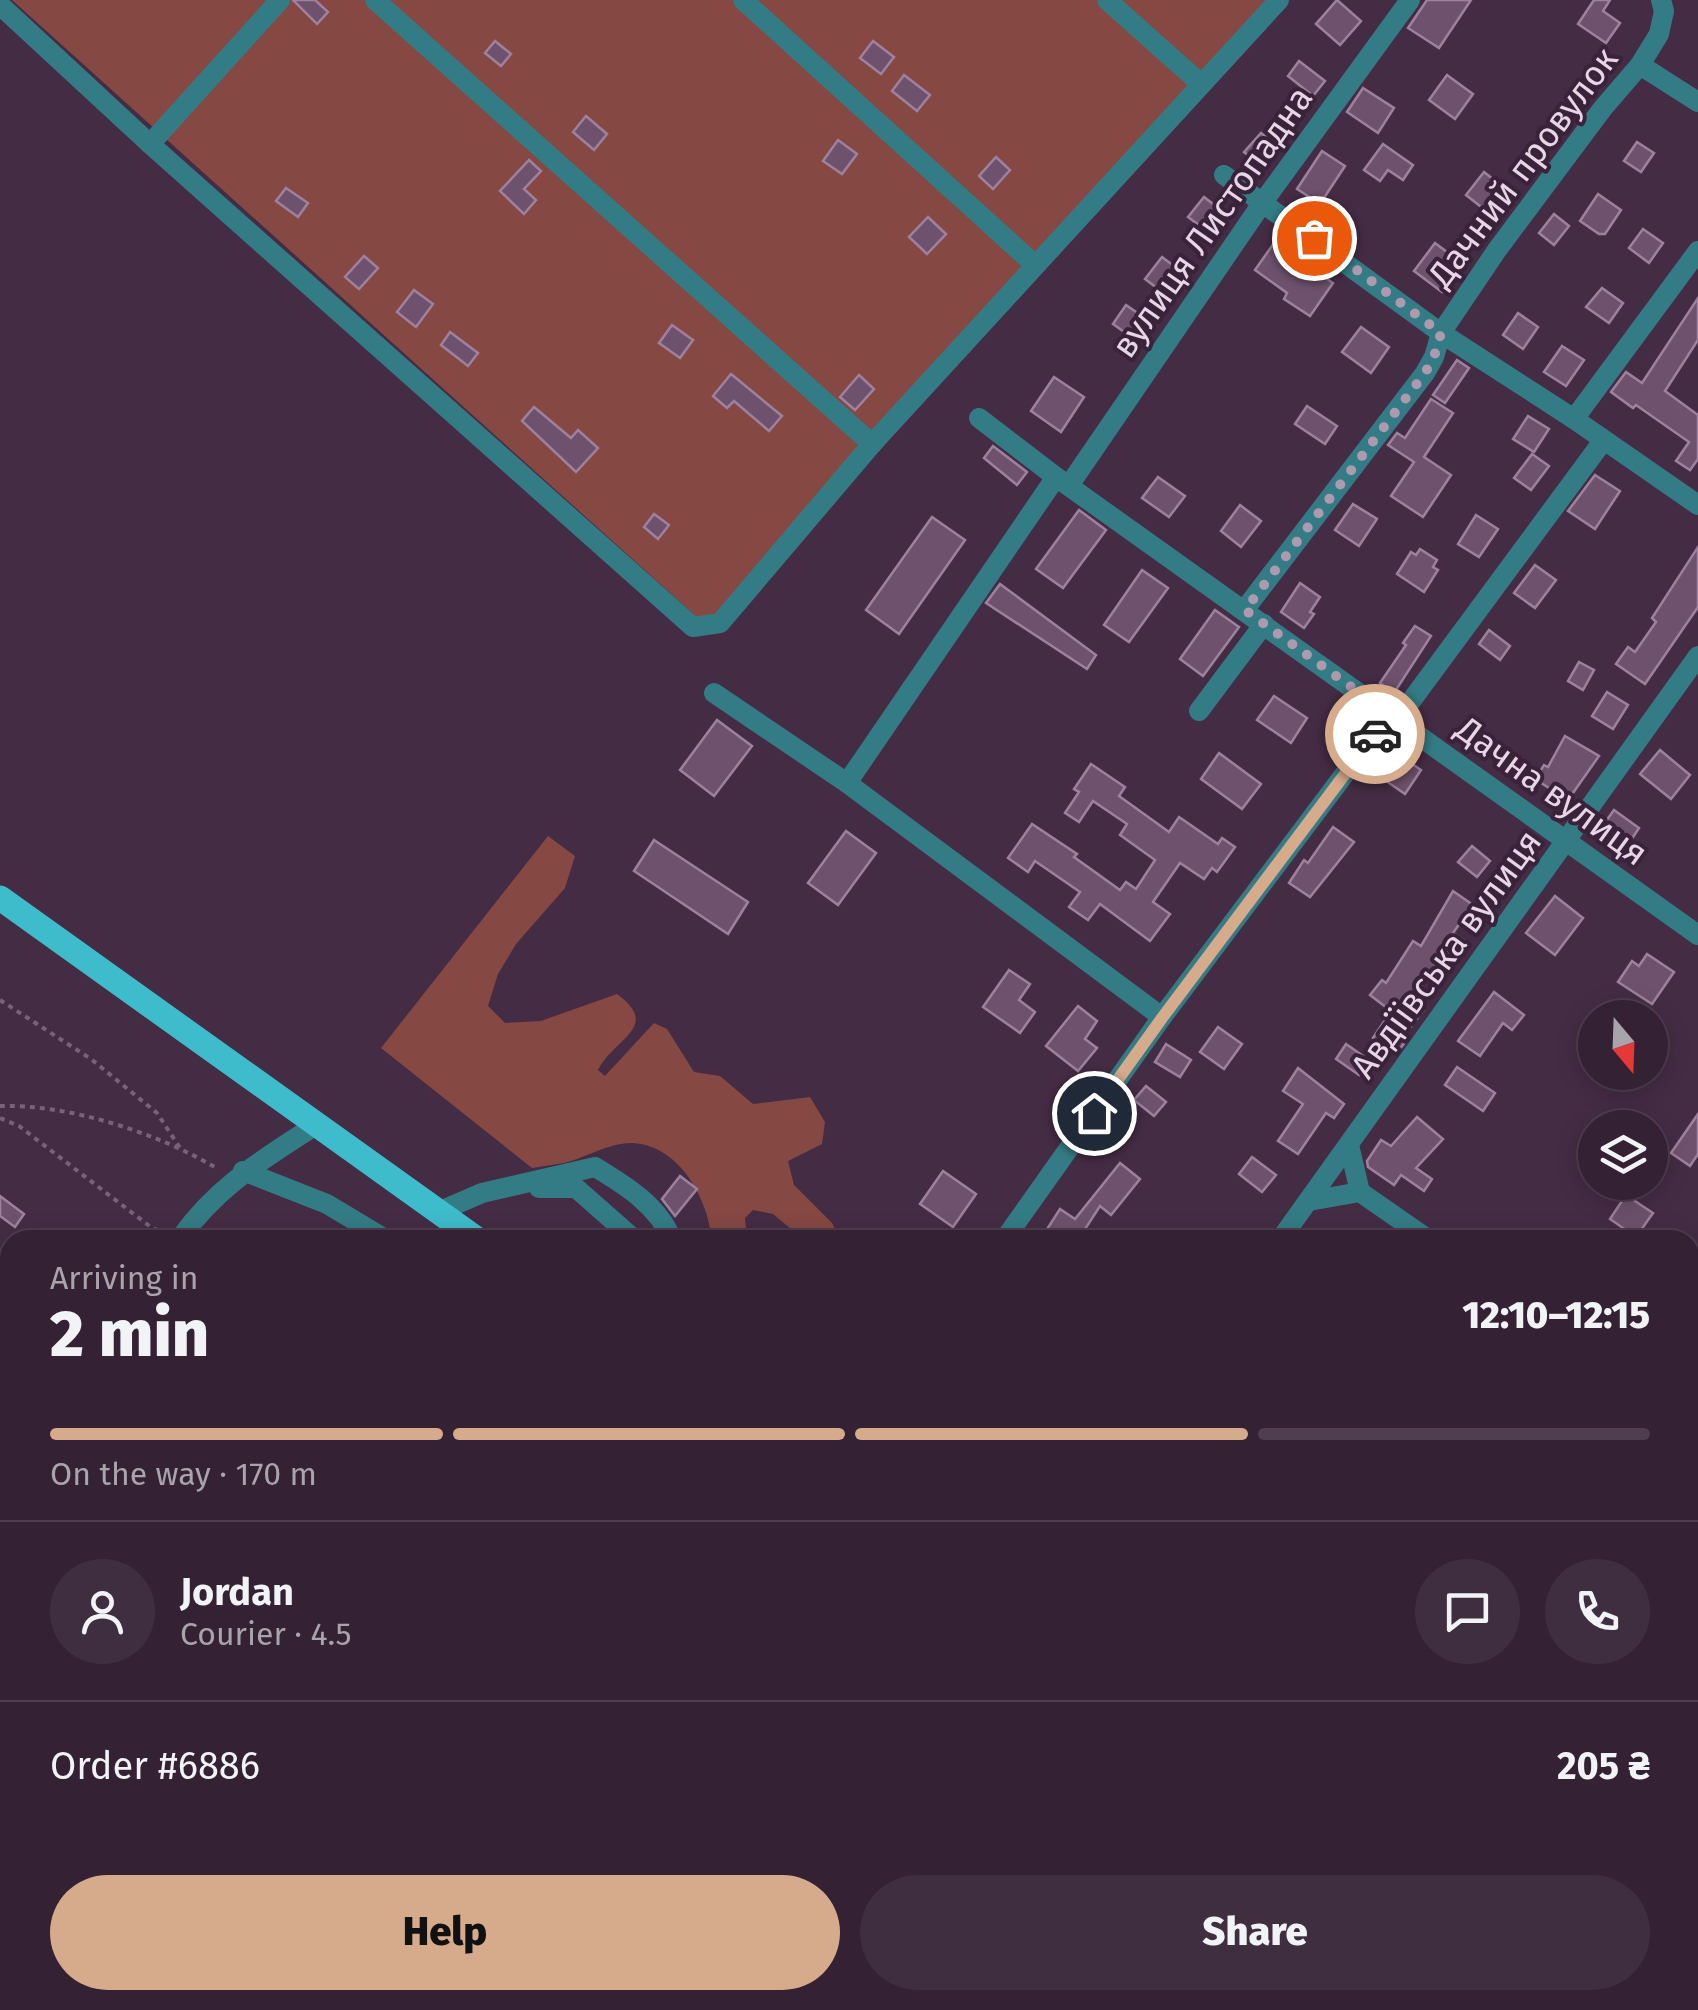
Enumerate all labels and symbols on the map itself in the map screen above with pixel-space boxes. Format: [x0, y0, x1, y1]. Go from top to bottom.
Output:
street label: Дачний провулок [1419, 39, 1627, 296]
street label: вулиця Листопадна [1103, 78, 1321, 366]
pin [1272, 196, 1357, 281]
courier [1325, 684, 1425, 784]
street label: Дачна вулиця [1447, 707, 1656, 874]
street label: Авдіївська вулиця [1342, 822, 1550, 1086]
north arrow [1578, 1000, 1668, 1090]
pin [1052, 1071, 1137, 1156]

